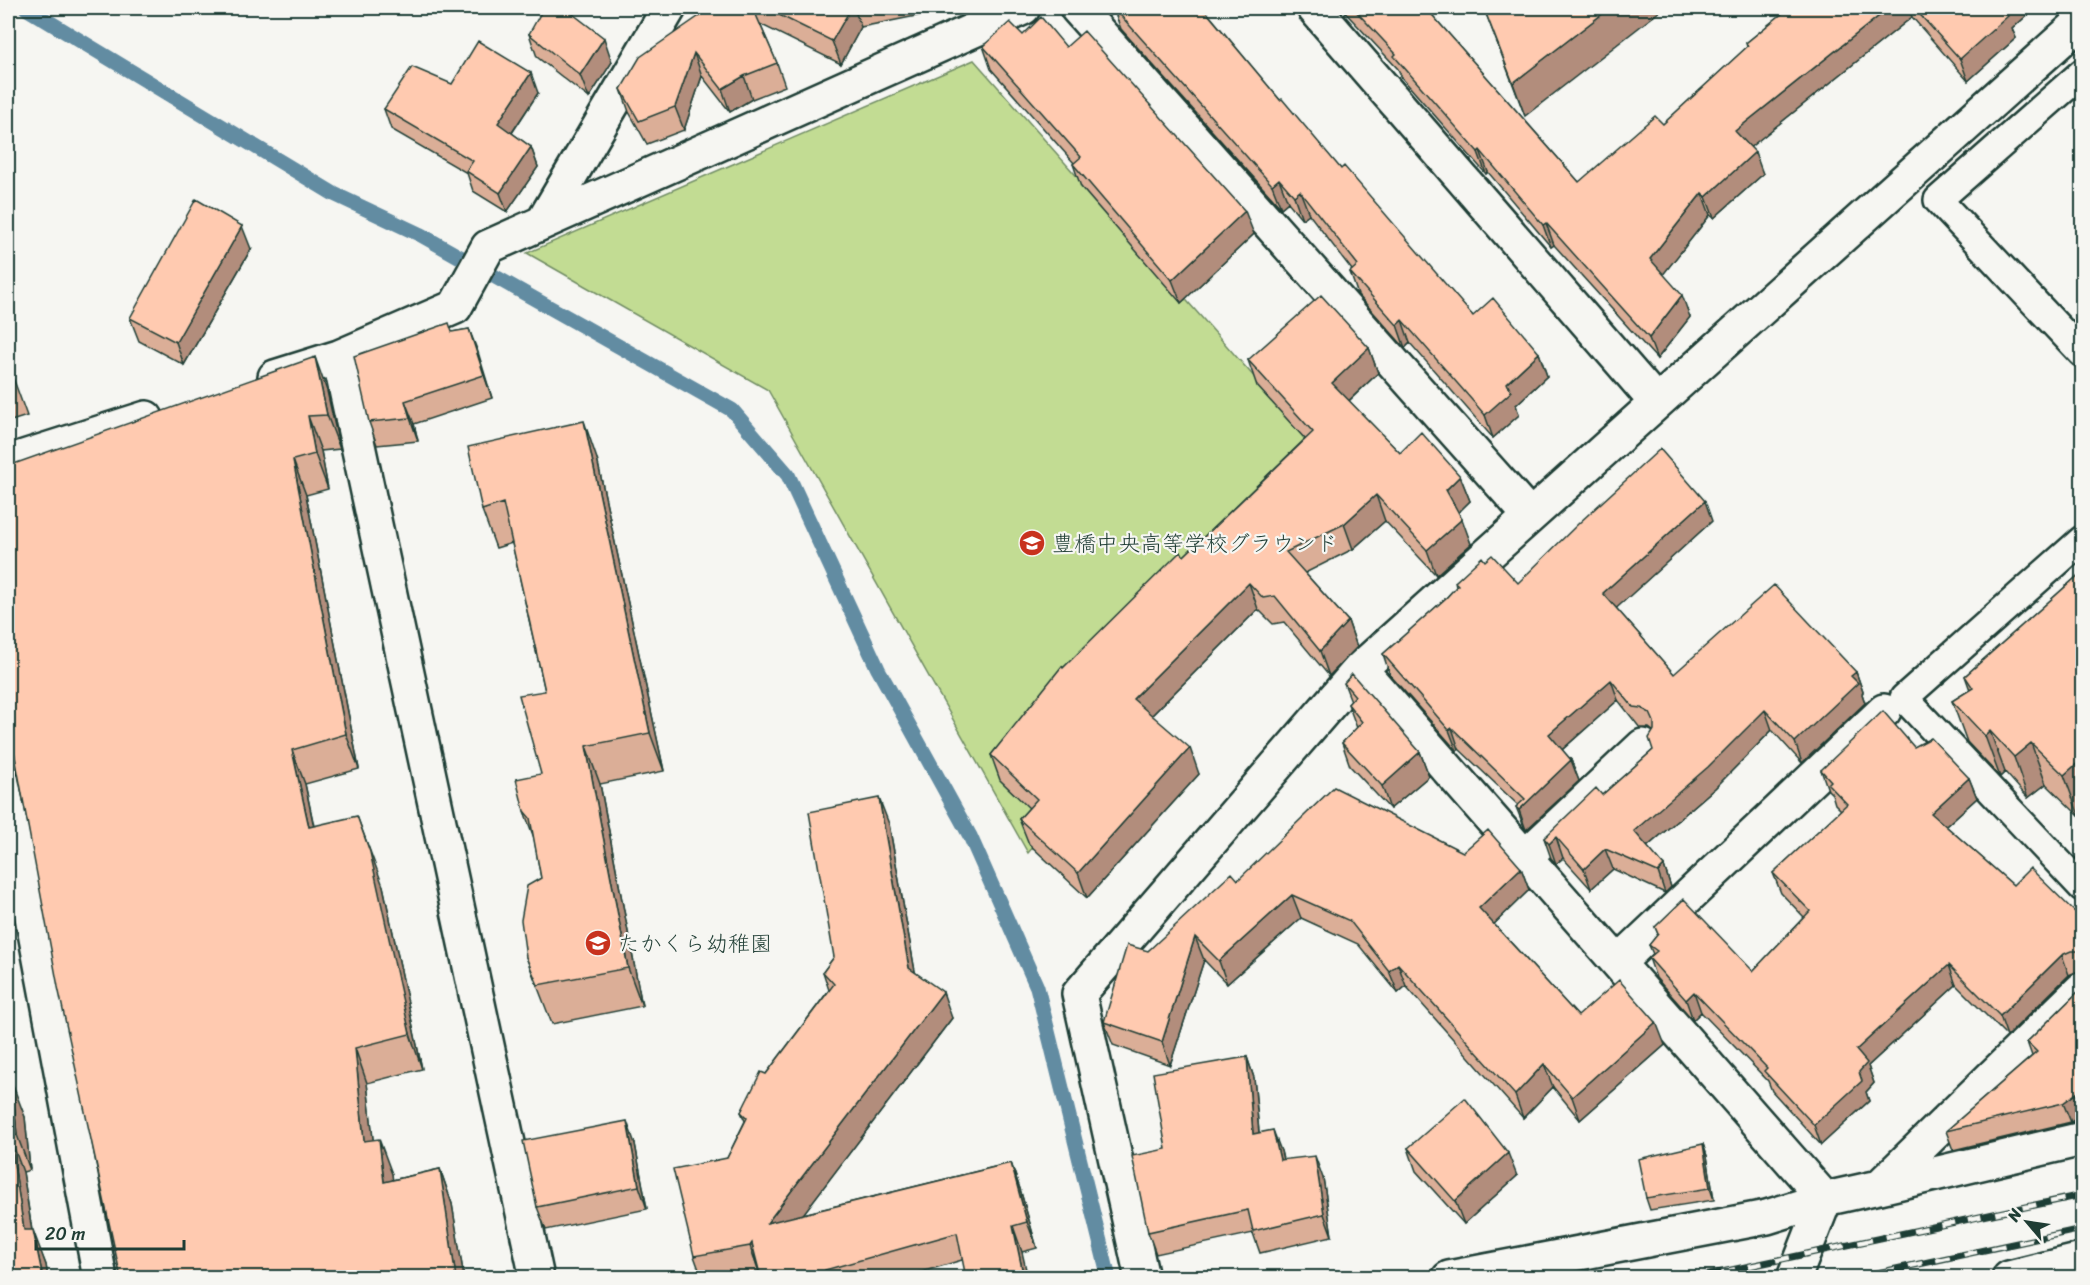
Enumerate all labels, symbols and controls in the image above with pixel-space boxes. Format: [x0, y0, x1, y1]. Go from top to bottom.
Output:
place label: 豊橋中央高等学校グラウンド [1052, 524, 1338, 563]
school or university icon: 豊橋中央高等学校グラウンド [1017, 528, 1047, 558]
place label: たかくら幼稚園 [618, 924, 772, 963]
school or university icon: たかくら幼稚園 [583, 928, 613, 958]
north arrow [1997, 1192, 2057, 1252]
text: N [1998, 1202, 2030, 1228]
scale bar [36, 1213, 184, 1251]
text: 20 m [45, 1218, 85, 1250]

